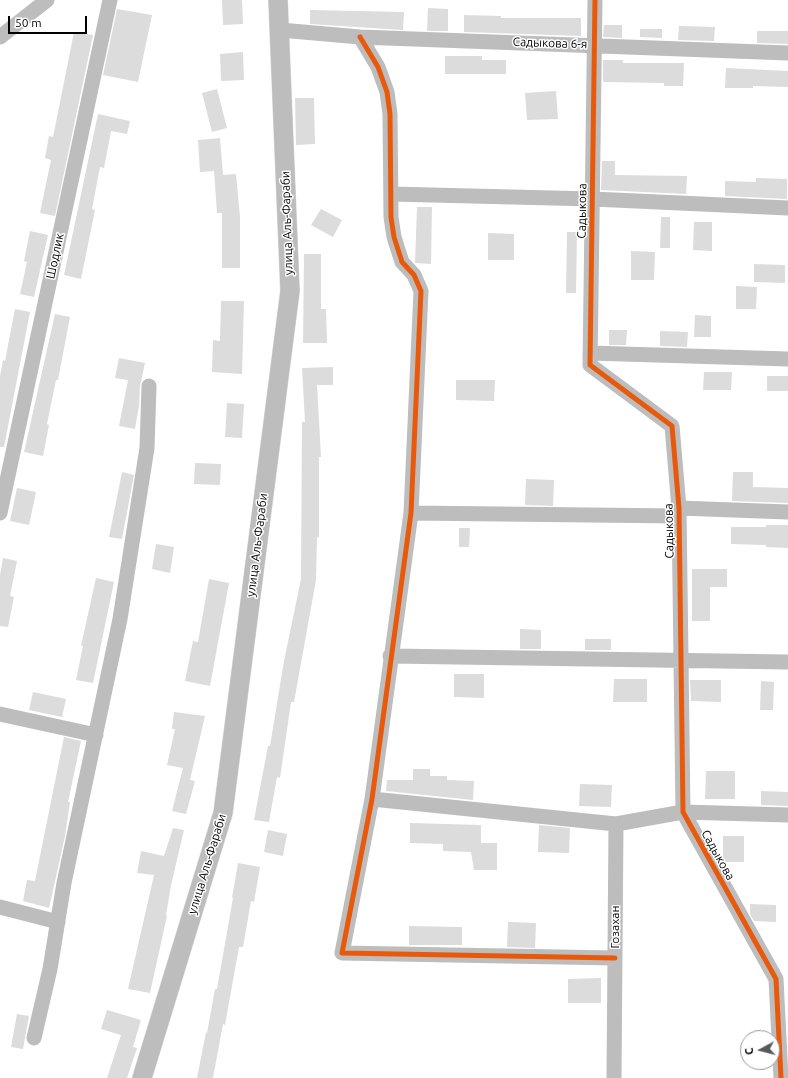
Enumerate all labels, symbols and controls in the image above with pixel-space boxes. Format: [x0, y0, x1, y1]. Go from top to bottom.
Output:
scale bar [10, 8, 89, 34]
text: 50 m [15, 16, 42, 29]
street label: Садыкова 6-я [512, 35, 588, 51]
street label: улица Аль-Фараби [278, 171, 296, 275]
street label: Садыкова [574, 183, 590, 239]
street label: Шодлик [43, 232, 67, 280]
street label: улица Аль-Фараби [244, 492, 270, 598]
street label: Садыкова [661, 503, 677, 559]
street label: улица Аль-Фараби [185, 812, 229, 916]
street label: Садыкова [698, 827, 738, 883]
street label: Гозахан [608, 906, 622, 948]
north arrow [740, 1030, 780, 1070]
text: С [743, 1047, 755, 1056]

